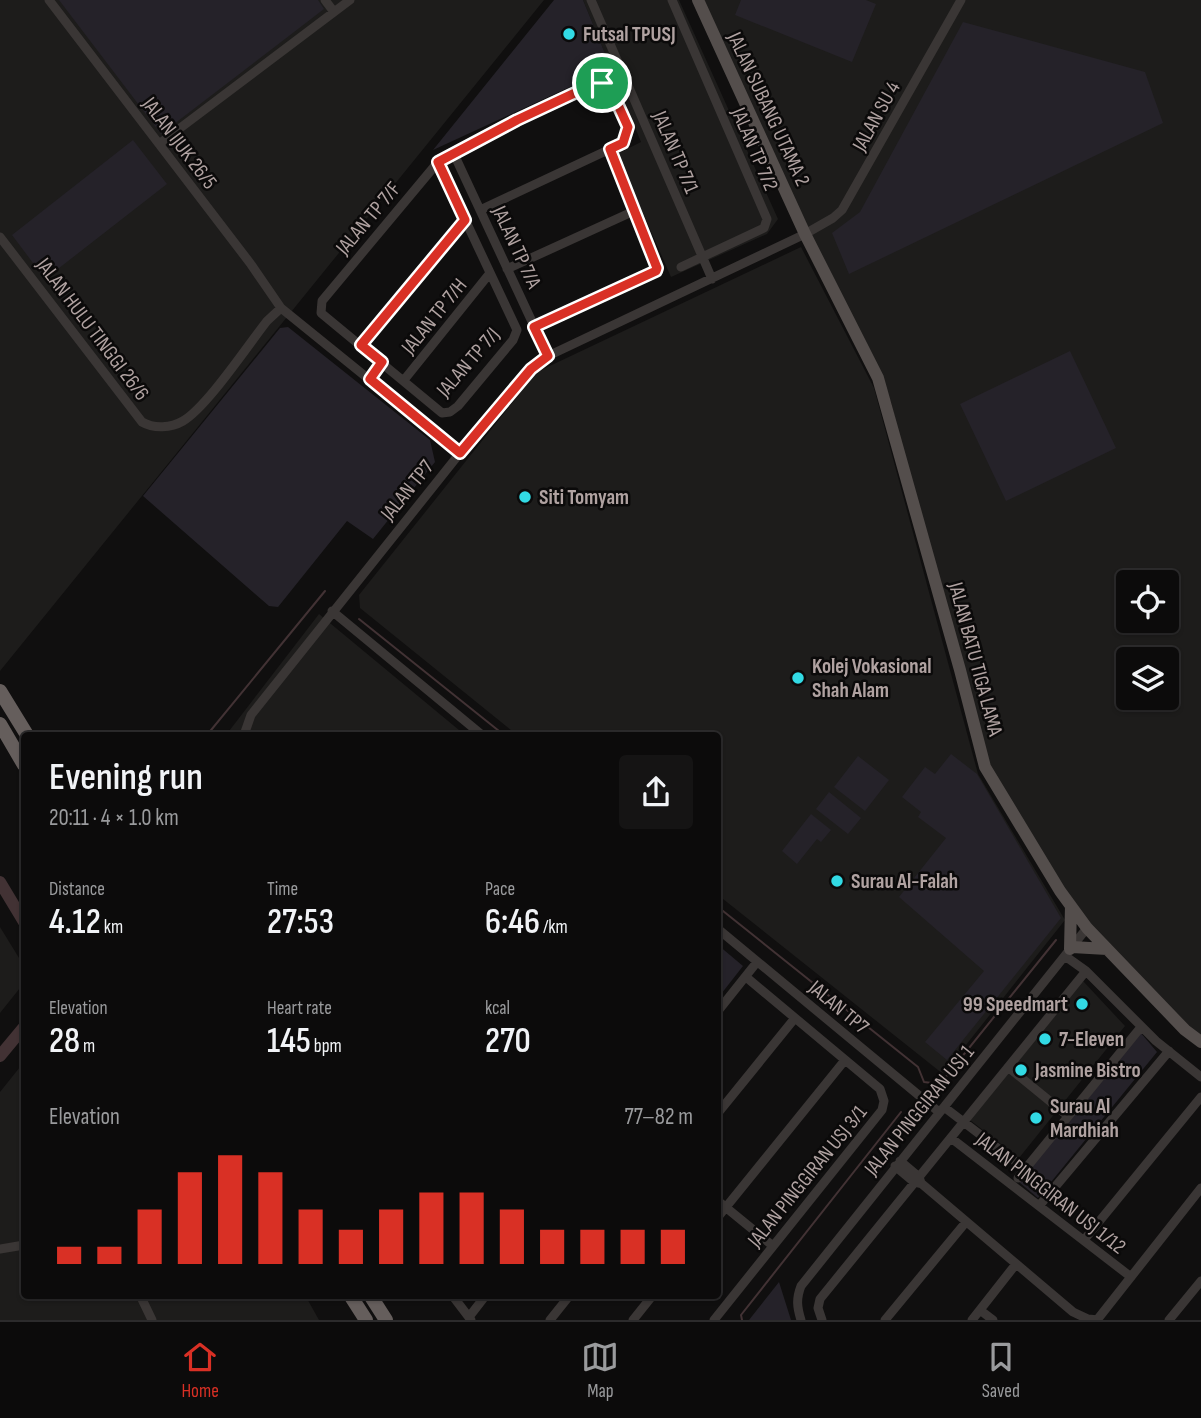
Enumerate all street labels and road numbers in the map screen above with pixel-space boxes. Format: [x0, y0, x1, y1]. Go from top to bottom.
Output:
street label: JALAN SUBANG UTAMA 2 [721, 27, 815, 190]
street label: JALAN SU 4 [847, 77, 906, 156]
street label: JALAN IJUK 26/5 [136, 92, 222, 194]
street label: JALAN TP 7/2 [725, 103, 783, 195]
street label: JALAN TP 7/1 [647, 106, 704, 198]
street label: JALAN TP 7/F [330, 177, 406, 261]
street label: JALAN TP 7/A [486, 201, 547, 293]
street label: JALAN HULU TINGGI 26/6 [30, 252, 154, 405]
street label: JALAN TP 7/H [396, 273, 472, 360]
street label: JALAN TP 7/J [431, 323, 505, 403]
street label: JALAN TP7 [375, 455, 440, 526]
street label: JALAN BATU TIGA LAMA [943, 579, 1008, 740]
street label: JALAN TP7 [803, 975, 874, 1040]
street label: JALAN PINGGIRAN USJ 1 [859, 1040, 980, 1181]
street label: JALAN PINGGIRAN USJ 3/1 [742, 1100, 873, 1253]
street label: JALAN PINGGIRAN USJ 1/12 [970, 1126, 1131, 1260]

